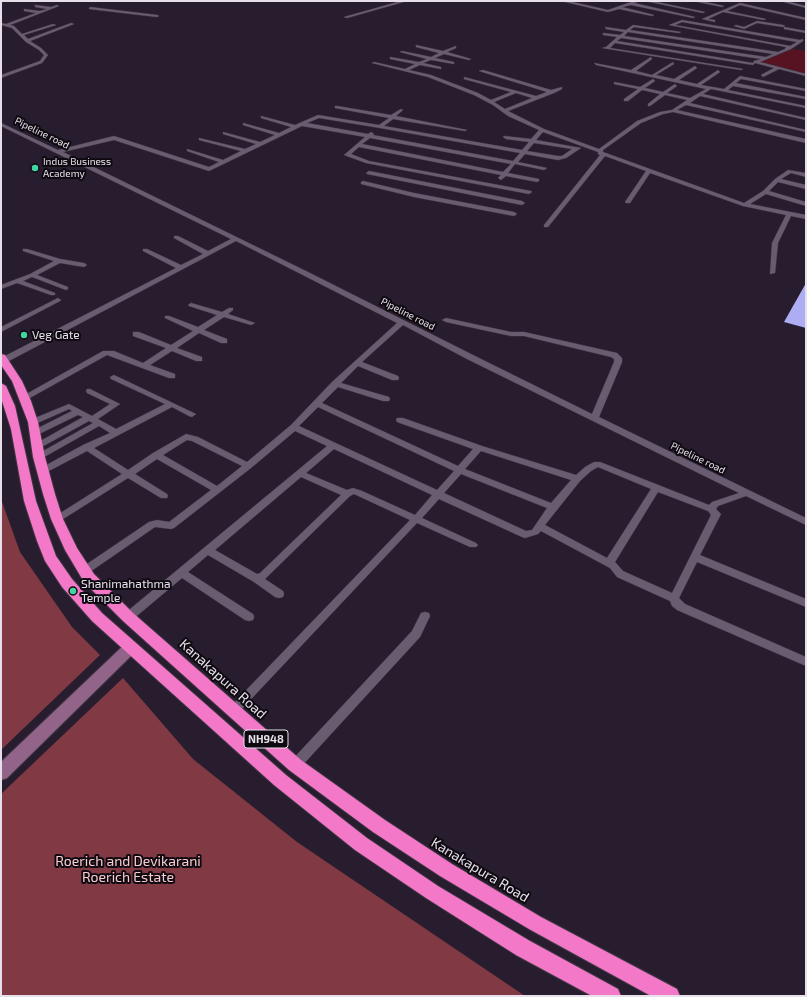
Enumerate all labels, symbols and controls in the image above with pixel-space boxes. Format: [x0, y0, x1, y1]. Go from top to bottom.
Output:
street label: Pipeline road [13, 115, 71, 151]
place label: Indus Business Academy [43, 156, 111, 180]
marker: Indus Business Academy [30, 163, 40, 173]
street label: Pipeline road [379, 295, 437, 333]
place label: Veg Gate [32, 328, 80, 342]
marker: Veg Gate [19, 330, 29, 340]
street label: Pipeline road [669, 440, 727, 476]
place label: Shanimahathma Temple [81, 577, 171, 605]
marker: Shanimahathma Temple [68, 586, 78, 596]
street label: Kanakapura Road [176, 636, 270, 722]
road number: NH948 [244, 730, 288, 748]
street label: Kanakapura Road [428, 834, 532, 906]
park label: Roerich and Devikarani Roerich Estate [55, 853, 201, 886]

